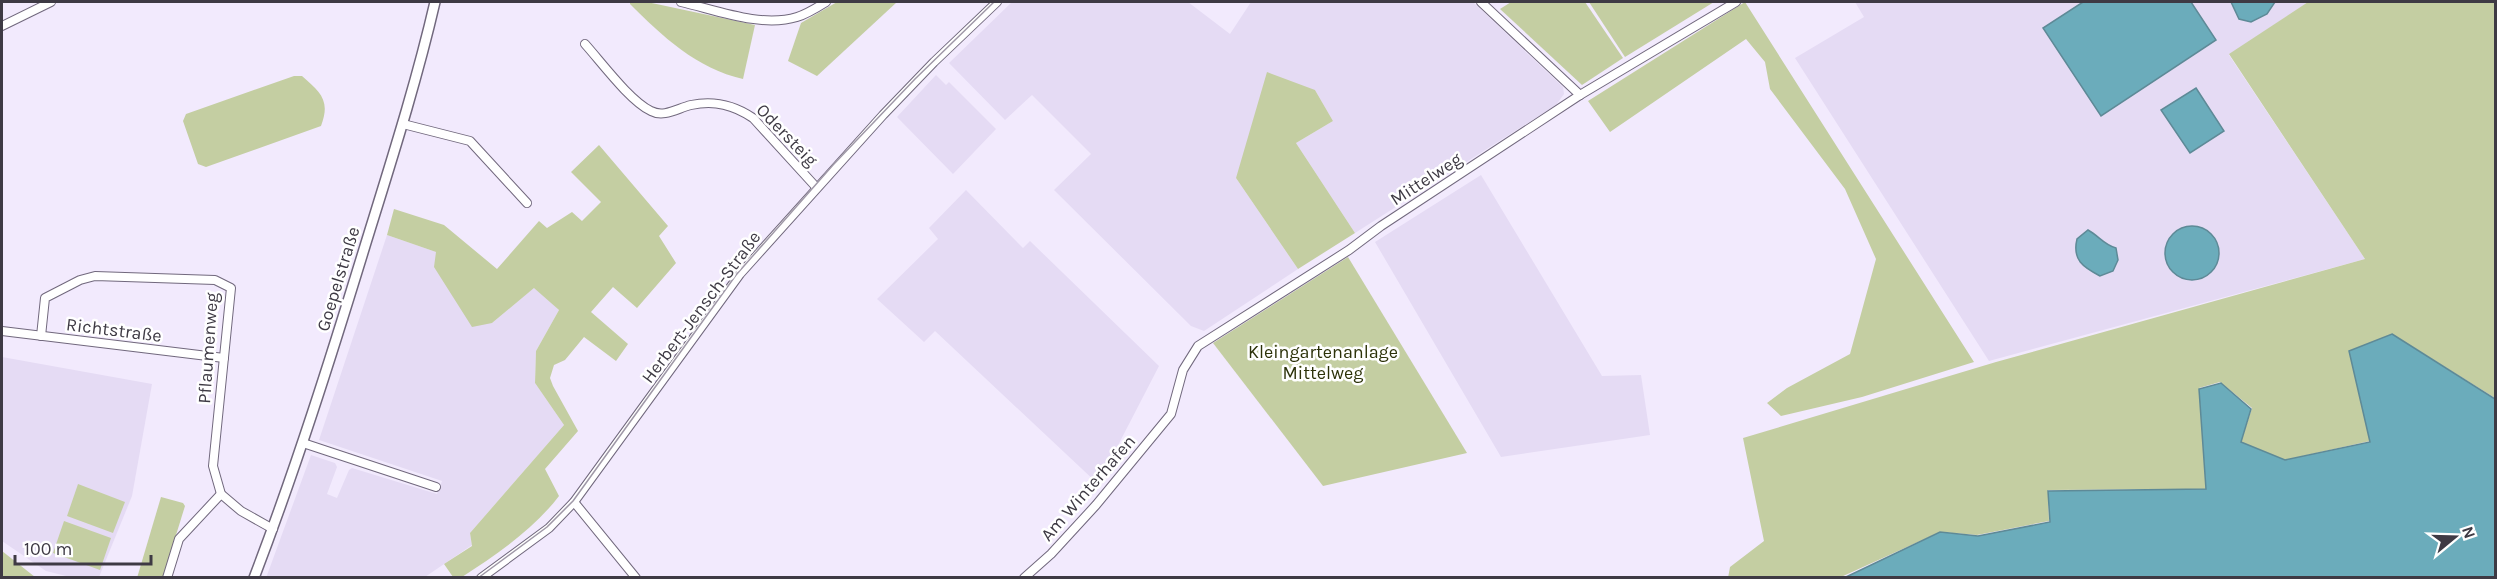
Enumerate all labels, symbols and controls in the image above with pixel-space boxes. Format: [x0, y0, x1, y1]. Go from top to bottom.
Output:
street label: Odersteig [752, 99, 822, 171]
street label: Mittelweg [1386, 148, 1466, 210]
street label: Goepelstraße [312, 224, 364, 334]
street label: Herbert-Jensch-Straße [637, 227, 765, 387]
street label: Pflaumenweg [193, 292, 223, 404]
street label: Richtstraße [65, 313, 163, 347]
park label: Kleingartenanlage Mittelweg [1248, 341, 1398, 384]
street label: Am Winterhafen [1036, 430, 1140, 546]
north arrow [2425, 507, 2485, 567]
text: N [2458, 524, 2480, 541]
scale bar [15, 528, 152, 566]
text: 100 m [24, 538, 72, 560]

